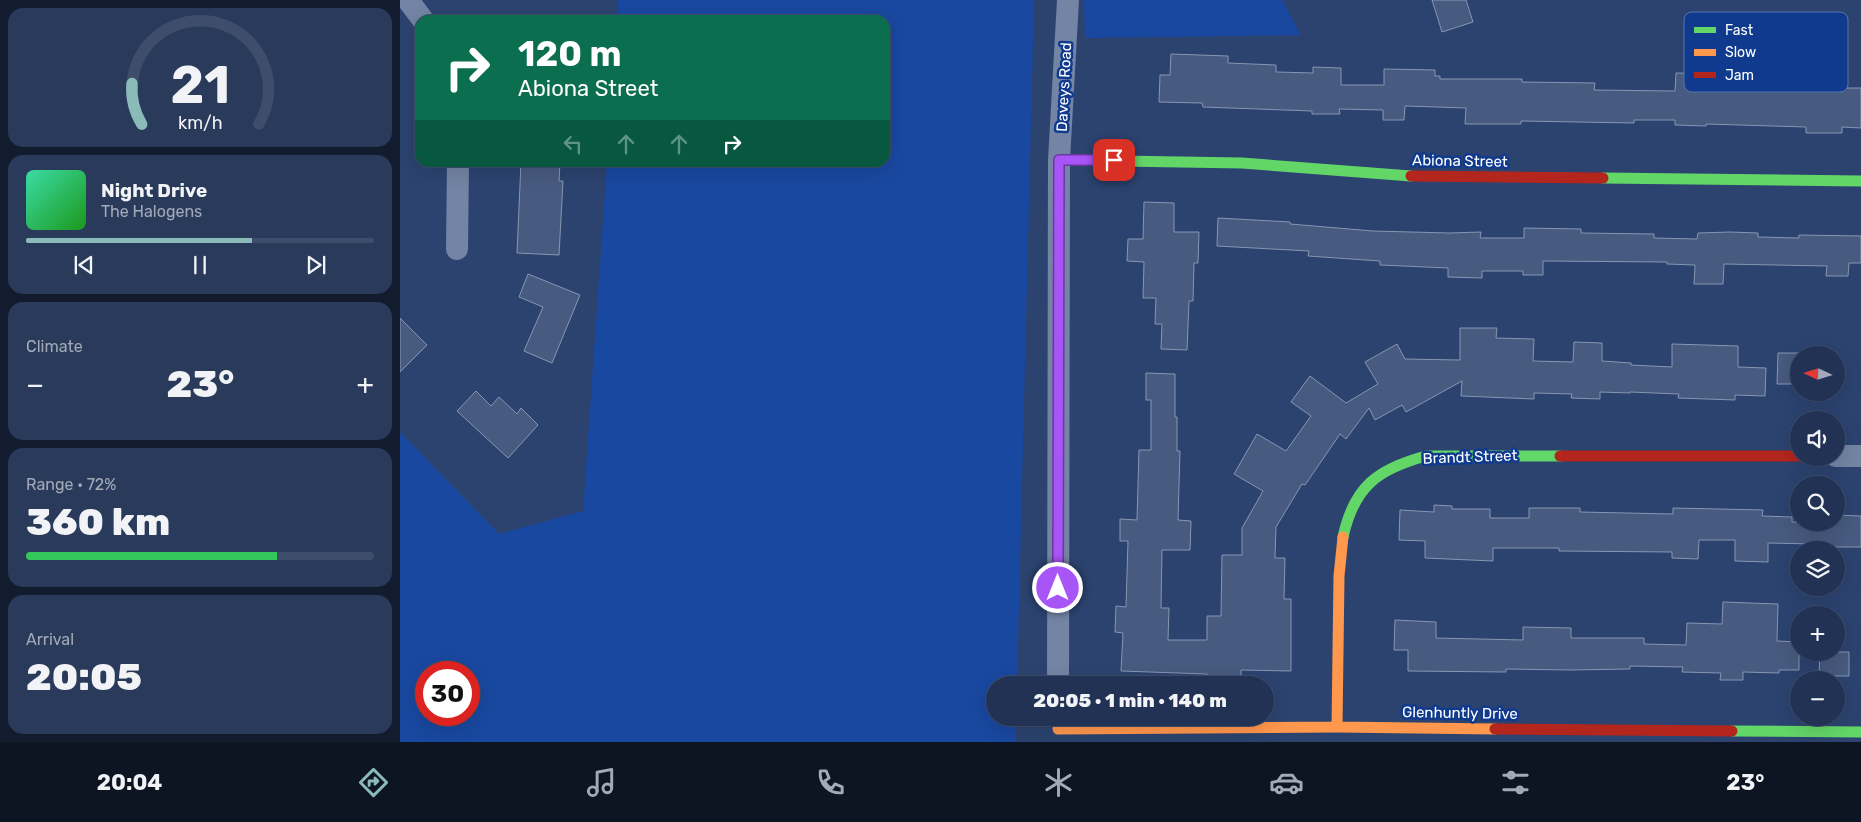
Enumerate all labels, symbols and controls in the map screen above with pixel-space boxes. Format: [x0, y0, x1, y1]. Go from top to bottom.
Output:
legend [1684, 12, 1848, 92]
text: Fast [1725, 22, 1754, 39]
text: 120 m [518, 33, 621, 75]
icon: right [435, 35, 500, 100]
street label: Daveys Road [1053, 42, 1075, 132]
text: Slow [1725, 44, 1756, 61]
text: 21 [170, 54, 230, 116]
text: Jam [1725, 67, 1754, 84]
text: Abiona Street [518, 75, 658, 102]
text: km/h [178, 112, 222, 133]
icon: left [559, 130, 587, 158]
icon: ahead [612, 130, 640, 158]
icon: ahead [665, 130, 693, 158]
icon: right [718, 130, 746, 158]
pin [1093, 139, 1135, 181]
icon: arrive [1100, 146, 1128, 174]
street label: Abiona Street [1412, 151, 1508, 171]
text: Night Drive [101, 179, 207, 202]
text: The Halogens [101, 202, 202, 221]
icon: previous [70, 251, 98, 279]
icon: pause [186, 251, 214, 279]
icon: next [302, 251, 330, 279]
text: Climate [26, 337, 83, 356]
north arrow [1790, 346, 1845, 401]
map controls [1790, 346, 1845, 726]
text: 23° [167, 361, 234, 407]
text: − [26, 368, 44, 401]
text: + [357, 368, 374, 401]
button: sound [1790, 411, 1845, 466]
street label: Brandt Street [1422, 446, 1518, 468]
text: Range · 72% [26, 475, 116, 494]
button: search [1790, 476, 1845, 531]
text: 360 km [26, 499, 170, 545]
button: layers [1790, 541, 1845, 596]
position arrow [1031, 561, 1083, 613]
button: + [1790, 606, 1845, 661]
text: Arrival [26, 630, 74, 649]
text: 20:05 [26, 654, 142, 700]
speed limit sign: 30 [415, 661, 480, 726]
button: − [1790, 671, 1845, 726]
text: 20:05 · 1 min · 140 m [1033, 689, 1227, 712]
street label: Glenhuntly Drive [1402, 703, 1518, 723]
icon: directions [356, 765, 391, 800]
icon: music [584, 765, 619, 800]
icon: phone [813, 765, 848, 800]
icon: climate [1041, 765, 1076, 800]
icon: car [1269, 765, 1304, 800]
icon: filters [1498, 765, 1533, 800]
text: 20:04 [97, 769, 162, 796]
text: 23° [1726, 769, 1764, 796]

